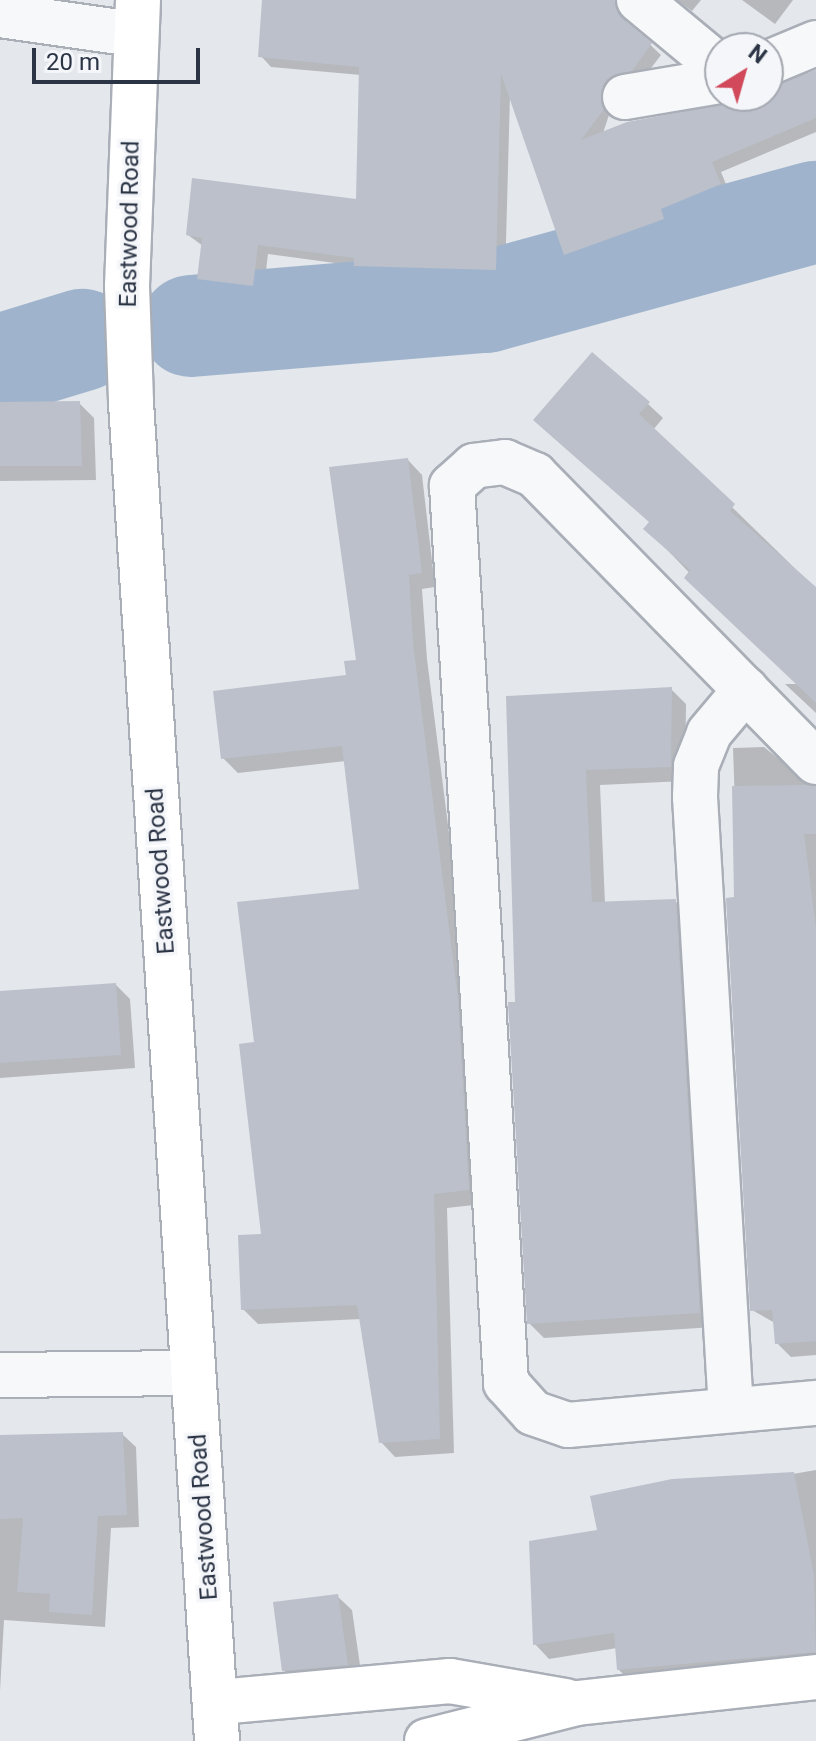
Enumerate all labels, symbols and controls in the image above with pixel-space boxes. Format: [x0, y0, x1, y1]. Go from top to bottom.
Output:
scale bar [36, 32, 204, 82]
north arrow [704, 32, 784, 112]
text: N [744, 39, 771, 69]
text: 20 m [46, 48, 100, 76]
street label: Eastwood Road [114, 140, 146, 308]
street label: Eastwood Road [141, 787, 181, 955]
street label: Eastwood Road [184, 1433, 224, 1601]

